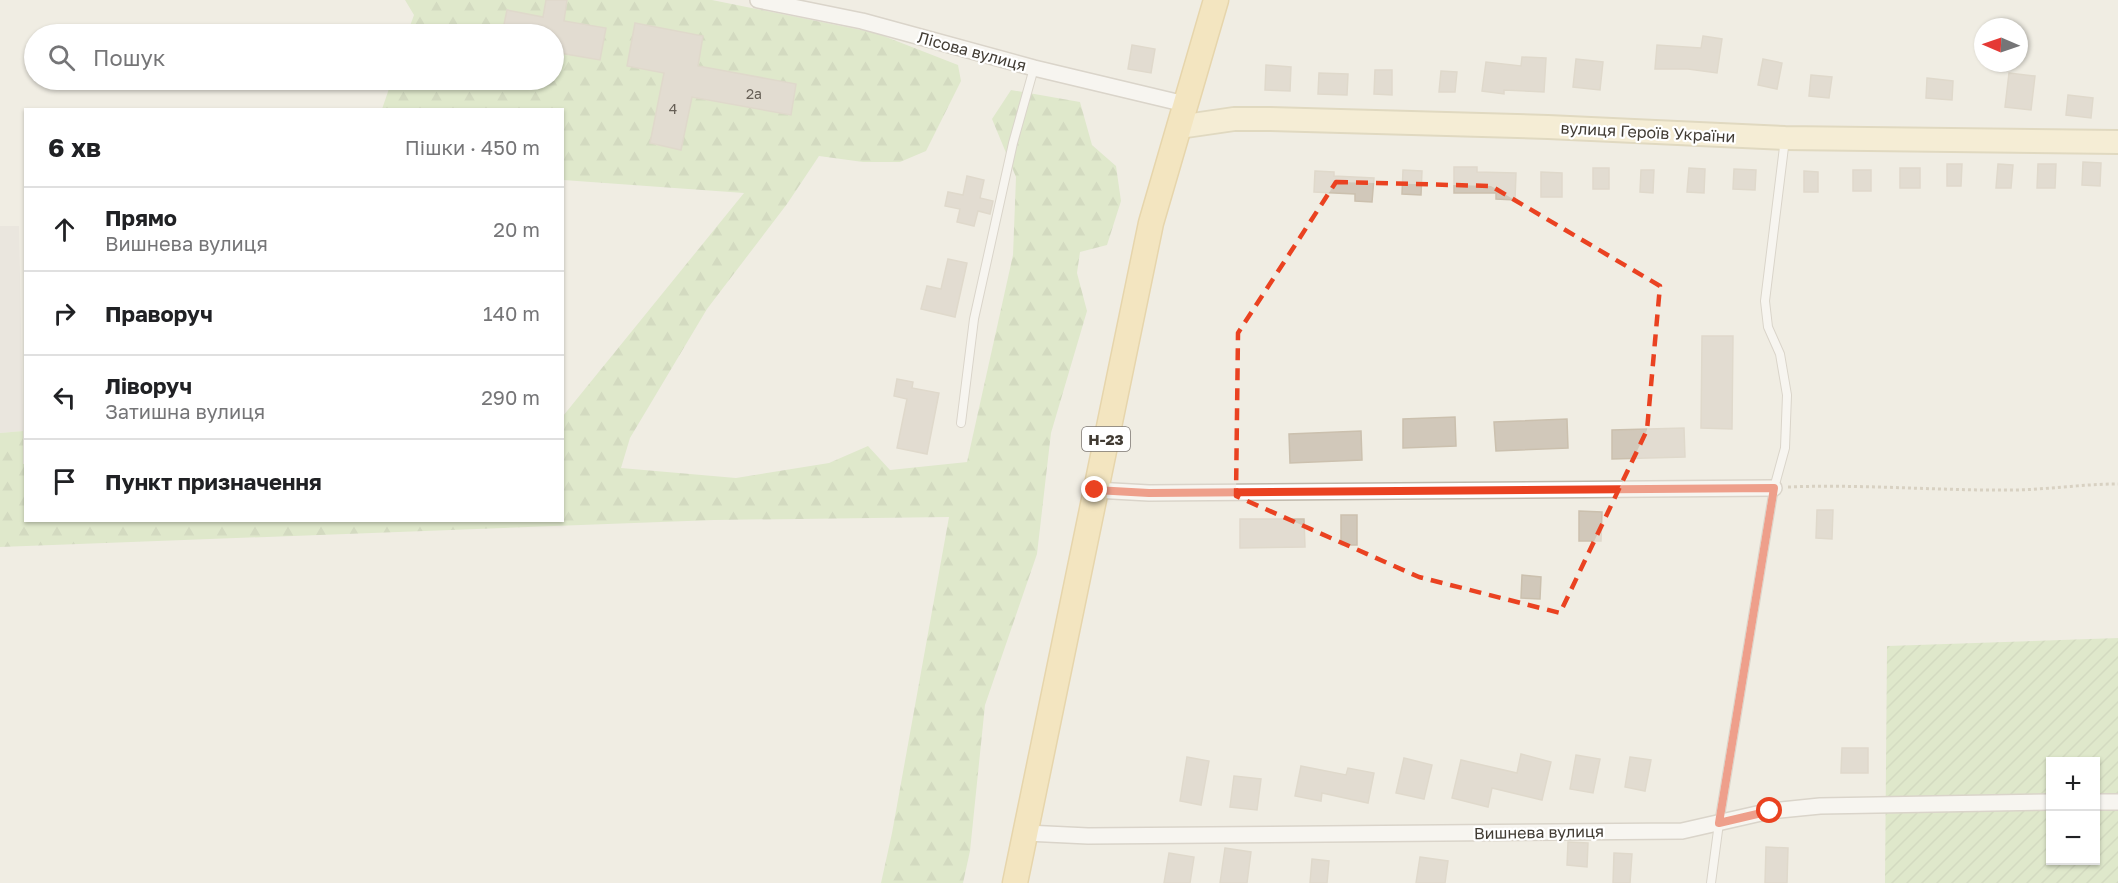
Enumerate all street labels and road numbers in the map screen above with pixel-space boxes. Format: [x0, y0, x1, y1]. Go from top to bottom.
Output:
street label: Лісова вулиця [915, 27, 1029, 75]
street label: вулиця Героїв України [1560, 117, 1736, 147]
road number: Н-23 [1082, 427, 1130, 451]
street label: Вишнева вулиця [1474, 821, 1604, 843]

